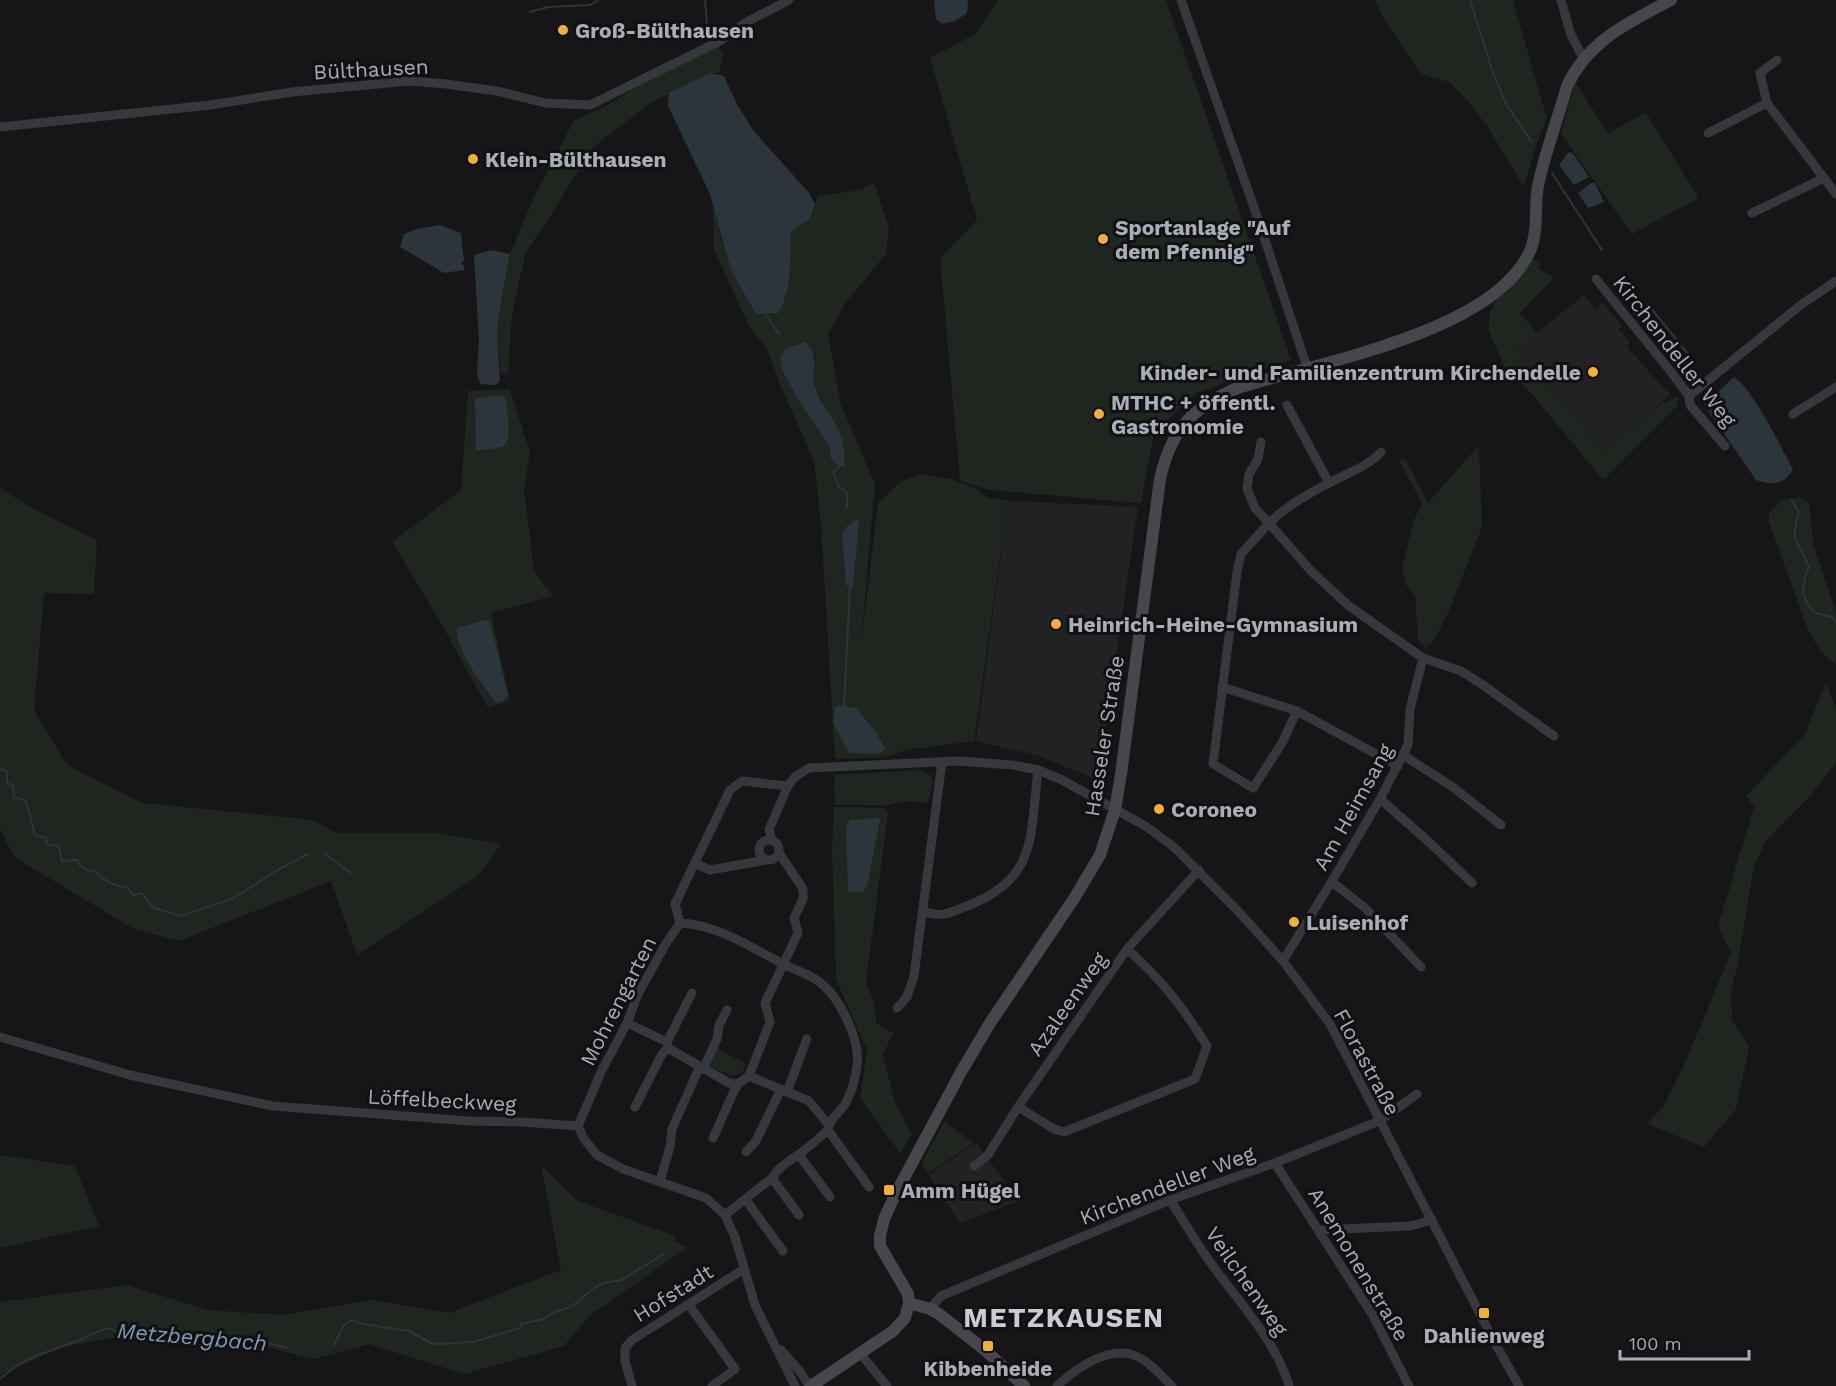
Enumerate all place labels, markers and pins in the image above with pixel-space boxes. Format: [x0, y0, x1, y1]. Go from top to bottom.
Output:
place label: Groß-Bülthausen [575, 18, 754, 43]
marker: Groß-Bülthausen [556, 23, 570, 37]
place label: Klein-Bülthausen [485, 147, 667, 172]
marker: Klein-Bülthausen [466, 152, 480, 166]
place label: Sportanlage "Auf dem Pfennig" [1115, 215, 1291, 264]
marker: Sportanlage "Auf dem Pfennig" [1096, 232, 1110, 246]
place label: Kinder- und Familienzentrum Kirchendelle [1140, 360, 1581, 385]
marker: Kinder- und Familienzentrum Kirchendelle [1586, 365, 1600, 379]
place label: MTHC + öffentl. Gastronomie [1111, 390, 1276, 439]
marker: MTHC + öffentl. Gastronomie [1092, 407, 1106, 421]
place label: Heinrich-Heine-Gymnasium [1068, 612, 1358, 637]
marker: Heinrich-Heine-Gymnasium [1049, 617, 1063, 631]
place label: Coroneo [1171, 797, 1257, 822]
marker: Coroneo [1152, 802, 1166, 816]
place label: Luisenhof [1306, 910, 1408, 935]
marker: Luisenhof [1287, 915, 1301, 929]
place label: Amm Hügel [901, 1178, 1020, 1203]
marker: Amm Hügel [882, 1183, 896, 1197]
marker: Dahlienweg [1477, 1306, 1491, 1320]
place label: Dahlienweg [1424, 1323, 1545, 1348]
marker: Kibbenheide [981, 1339, 995, 1353]
place label: Kibbenheide [924, 1356, 1052, 1381]

